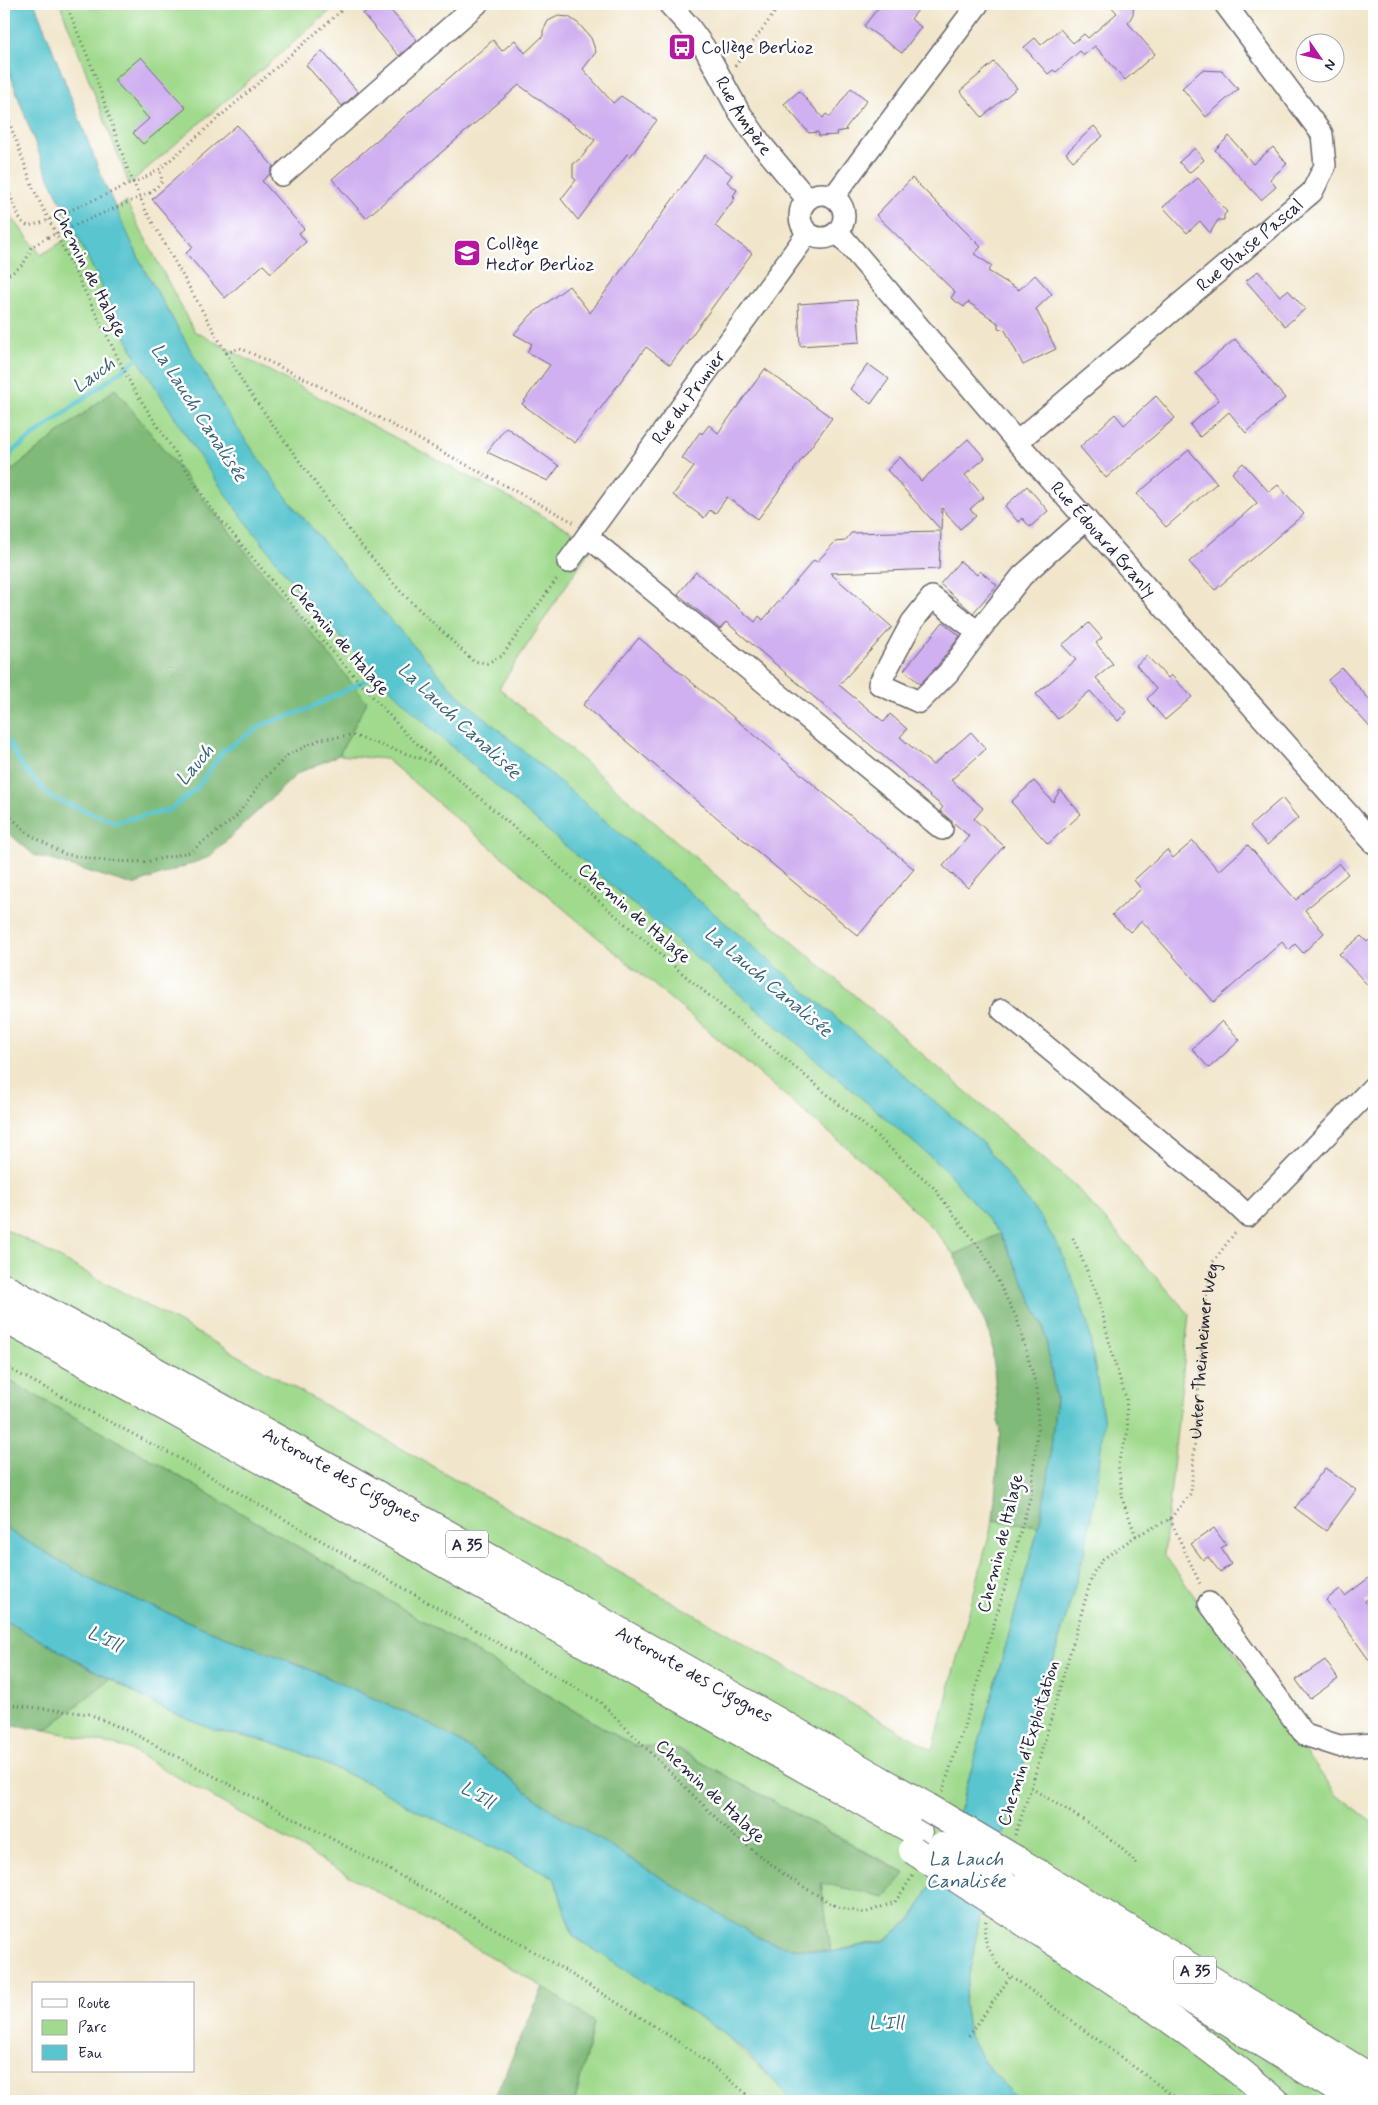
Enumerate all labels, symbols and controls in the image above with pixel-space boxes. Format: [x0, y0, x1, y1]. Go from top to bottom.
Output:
bus stop icon: Collège Berlioz [667, 32, 697, 62]
north arrow [1296, 32, 1346, 82]
place label: Collège Berlioz [701, 36, 814, 60]
text: N [1320, 56, 1340, 74]
street label: Rue Ampère [709, 72, 777, 161]
street label: Rue Blaise Pascal [1192, 193, 1309, 298]
street label: Chemin de Halage [44, 203, 132, 342]
place label: Collège Hector Berlioz [486, 232, 595, 277]
school or university icon: Collège Hector Berlioz [452, 238, 482, 268]
water label: La Lauch Canalisée [145, 339, 253, 487]
street label: Rue du Prunier [647, 345, 732, 450]
water label: Lauch [68, 351, 120, 399]
street label: Rue Édouard Branly [1045, 477, 1161, 603]
street label: Chemin de Halage [282, 578, 395, 703]
water label: La Lauch Canalisée [392, 657, 526, 785]
water label: Lauch [171, 739, 220, 791]
street label: Chemin de Halage [571, 858, 696, 971]
water label: La Lauch Canalisée [699, 921, 838, 1044]
street label: Unter Theinheimer Weg [1184, 1261, 1226, 1440]
street label: Autoroute des Cigognes [258, 1422, 424, 1530]
street label: Chemin de Halage [972, 1471, 1032, 1616]
road number: A 35 [446, 1530, 488, 1558]
water label: L'Ill [83, 1620, 127, 1659]
street label: Autoroute des Cigognes [611, 1621, 777, 1729]
street label: Chemin d'Exploitation [992, 1657, 1066, 1829]
street label: Chemin de Halage [649, 1734, 771, 1851]
water label: L'Ill [456, 1776, 500, 1816]
water label: La Lauch Canalisée [926, 1847, 1007, 1894]
road number: A 35 [1174, 1956, 1216, 1984]
legend [32, 1982, 195, 2072]
text: Route [78, 1994, 111, 2014]
water label: L'Ill [868, 2011, 905, 2036]
text: Parc [78, 2018, 106, 2038]
text: Eau [78, 2044, 102, 2064]

